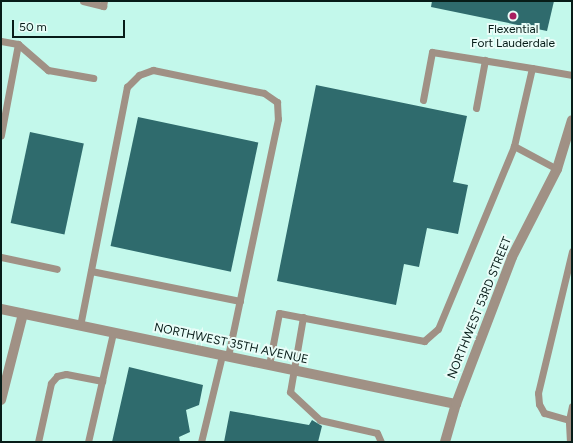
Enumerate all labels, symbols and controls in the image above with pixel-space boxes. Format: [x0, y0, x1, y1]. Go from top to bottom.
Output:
marker: Flexential Fort Lauderdale [508, 11, 518, 21]
scale bar [14, 12, 127, 38]
text: 50 m [19, 20, 47, 34]
place label: Flexential Fort Lauderdale [471, 23, 555, 51]
street label: NORTHWEST 53RD STREET [445, 235, 515, 381]
street label: NORTHWEST 35TH AVENUE [153, 321, 309, 367]

